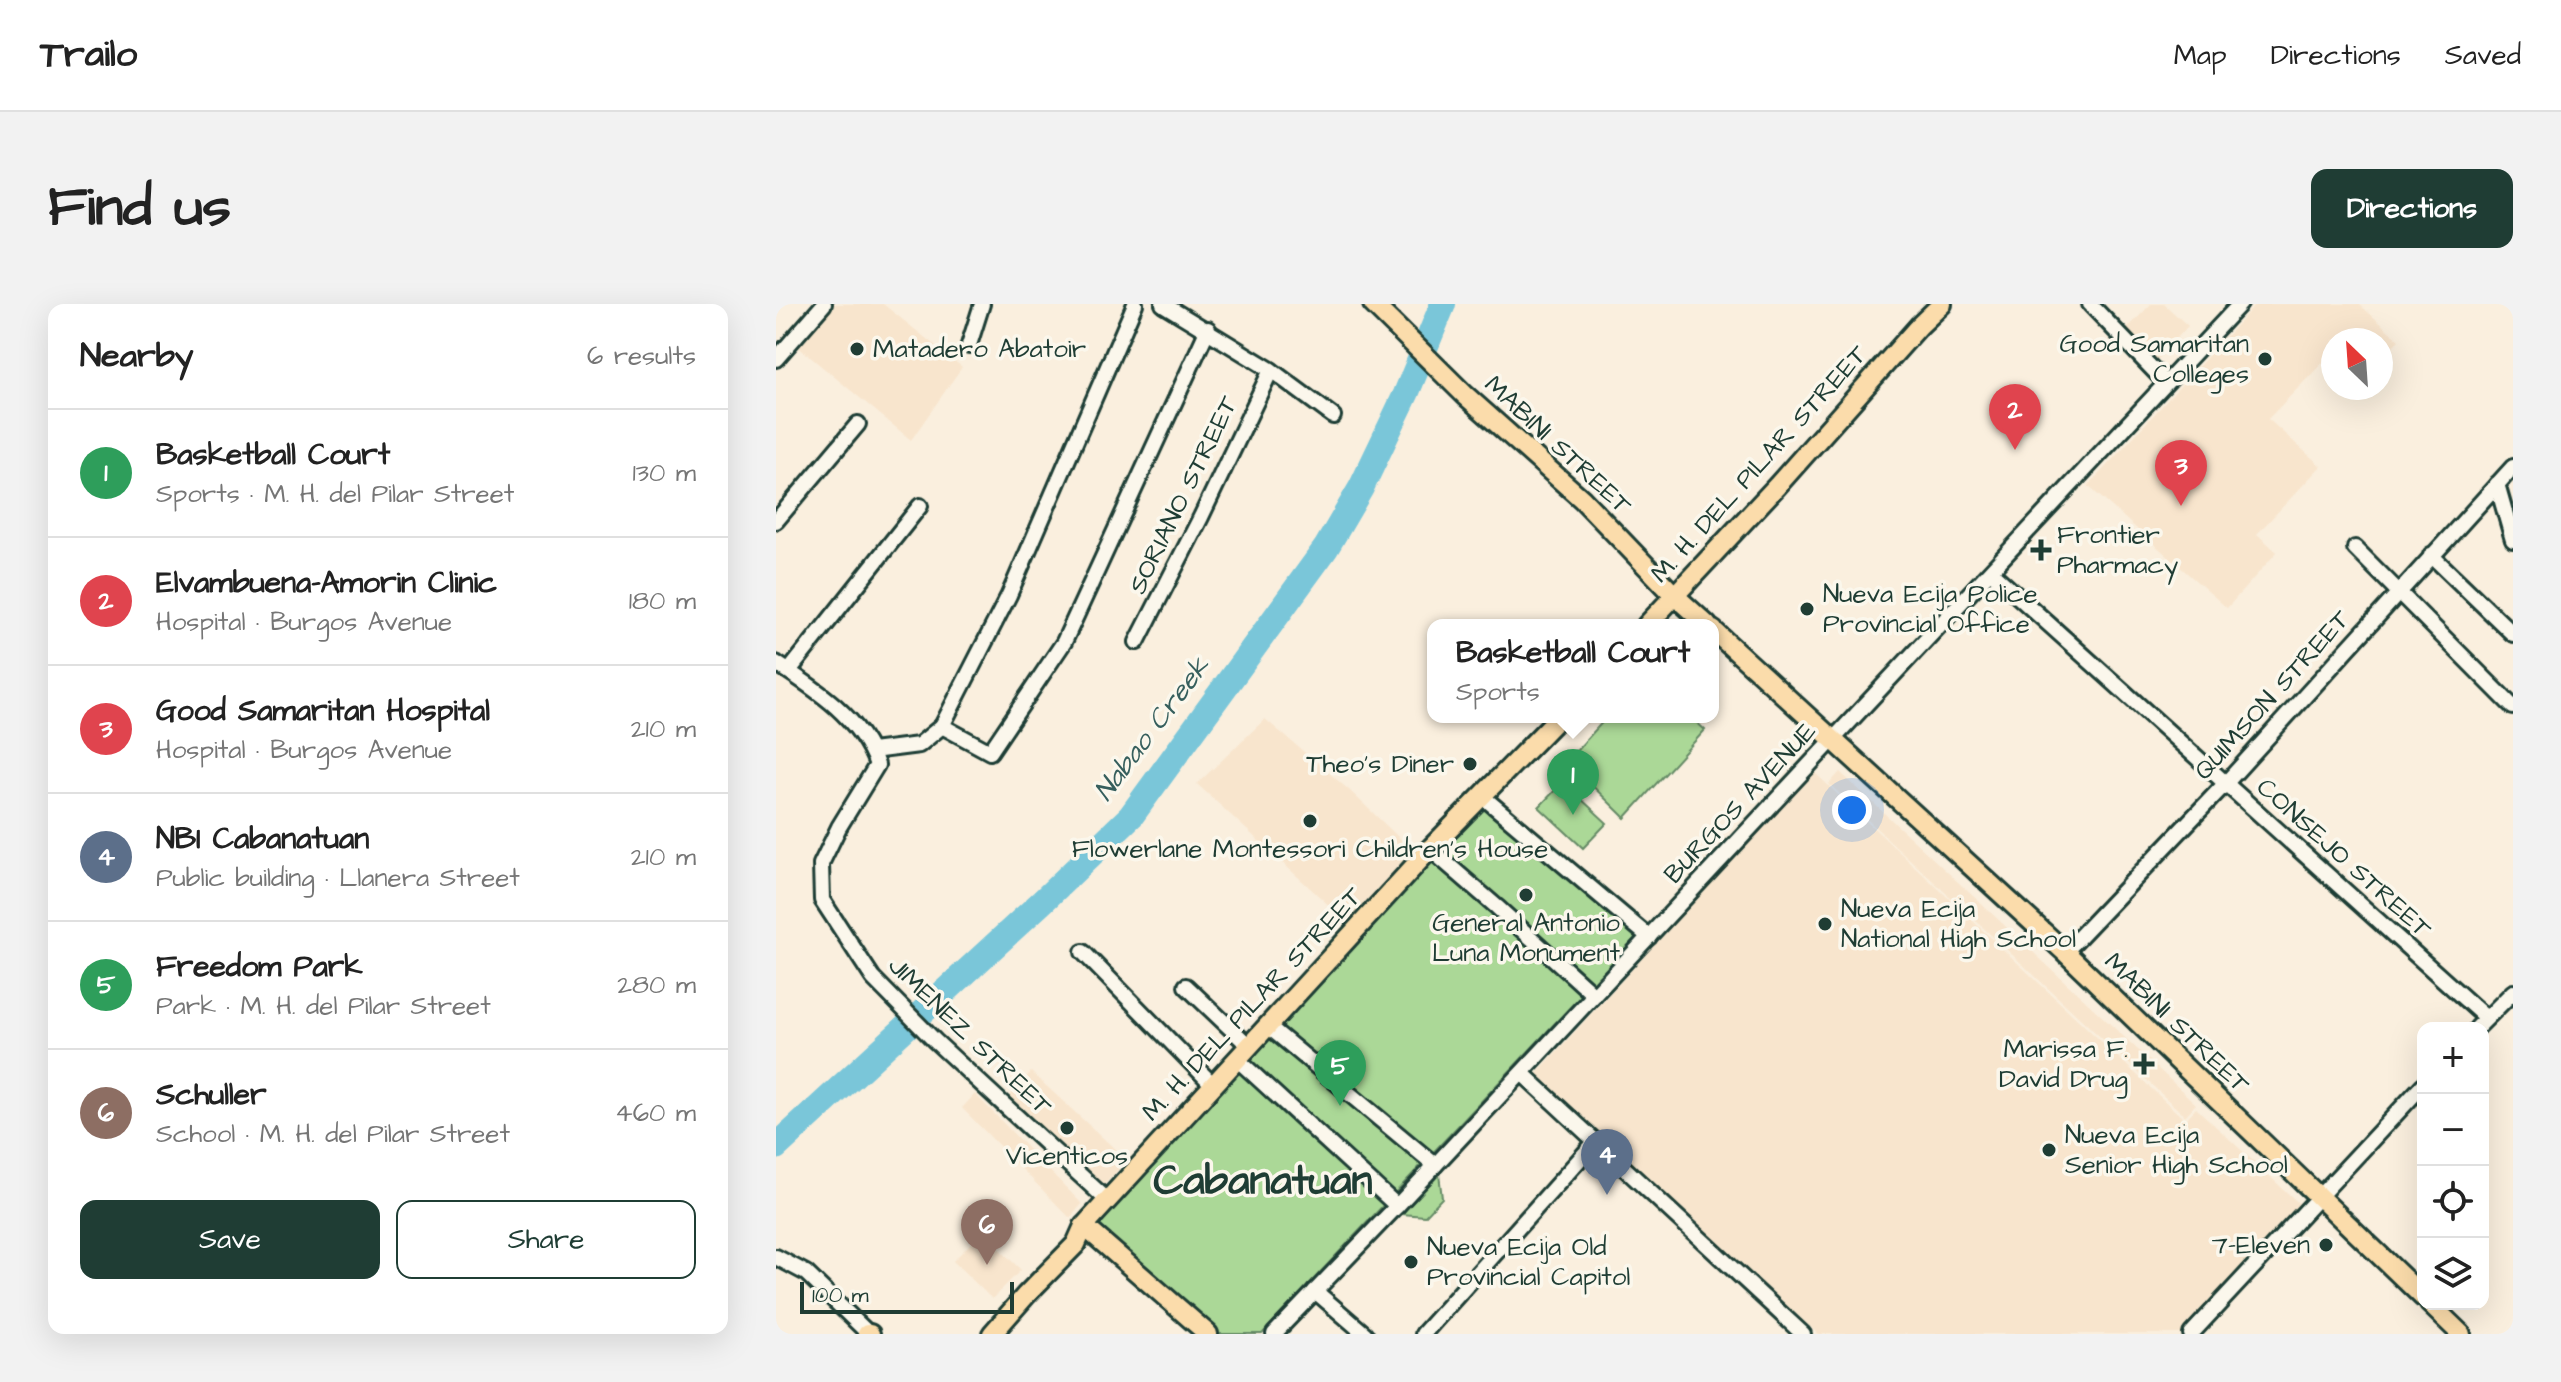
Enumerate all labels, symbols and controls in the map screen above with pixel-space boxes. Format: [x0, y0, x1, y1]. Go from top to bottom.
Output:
text: Trailo [40, 29, 137, 81]
text: Map [2174, 36, 2227, 75]
text: Directions [2271, 36, 2401, 75]
text: Saved [2445, 36, 2521, 75]
text: Find us [48, 169, 231, 247]
button: Directions [2311, 169, 2513, 248]
place label: Good Samaritan Colleges [2060, 326, 2249, 394]
north arrow [2321, 328, 2393, 400]
place label: Matadero Abatoir [873, 331, 1086, 367]
text: Nearby [80, 332, 194, 380]
street label: M. H. DEL PILAR STREET [1642, 337, 1876, 591]
text: 6 results [587, 338, 696, 374]
marker: Matadero Abatoir [848, 340, 866, 358]
marker: Good Samaritan Colleges [2256, 350, 2274, 368]
street label: MABINI STREET [1476, 367, 1640, 523]
pin: 2 [1989, 384, 2041, 450]
street label: SORIANO STREET [1120, 389, 1247, 600]
text: Basketball Court [156, 434, 390, 476]
pin: 3 [2155, 440, 2207, 506]
text: 1 [104, 455, 108, 491]
text: 130 m [632, 455, 696, 491]
text: Sports · M. H. del Pilar Street [156, 476, 514, 512]
place label: Frontier Pharmacy [2057, 517, 2178, 585]
marker: Frontier Pharmacy [2032, 541, 2050, 559]
text: Elvambuena-Amorin Clinic [156, 562, 497, 604]
place label: Nueva Ecija Police Provincial Office [1823, 576, 2037, 642]
text: 2 [99, 583, 113, 619]
text: 180 m [629, 583, 696, 619]
marker: Nueva Ecija Police Provincial Office [1798, 600, 1816, 618]
street label: QUIMSON STREET [2186, 601, 2359, 788]
text: Hospital · Burgos Avenue [156, 604, 452, 640]
popup [1427, 619, 1719, 723]
text: Basketball Court [1456, 632, 1690, 674]
water label: Nabao Creek [1085, 648, 1220, 809]
text: Sports [1456, 674, 1540, 710]
text: Good Samaritan Hospital [156, 690, 490, 732]
text: 3 [99, 711, 113, 747]
text: 210 m [631, 711, 696, 747]
street label: BURGOS AVENUE [1656, 714, 1824, 892]
text: Hospital · Burgos Avenue [156, 732, 452, 768]
place label: Theo's Diner [1306, 746, 1454, 782]
pin: 1 [1547, 749, 1599, 815]
marker: Theo's Diner [1461, 755, 1479, 773]
street label: CONSEJO STREET [2249, 770, 2440, 947]
your location [1832, 790, 1872, 830]
marker: Flowerlane Montessori Children's House [1301, 812, 1319, 830]
text: NBI Cabanatuan [156, 818, 369, 860]
place label: Flowerlane Montessori Children's House [1072, 831, 1548, 867]
text: 4 [97, 839, 115, 875]
text: 210 m [631, 839, 696, 875]
text: Public building · Llanera Street [156, 860, 520, 896]
street label: M. H. DEL PILAR STREET [1134, 878, 1371, 1129]
marker: General Antonio Luna Monument [1517, 886, 1535, 904]
place label: Nueva Ecija National High School [1841, 891, 2076, 959]
place label: General Antonio Luna Monument [1432, 905, 1620, 971]
marker: Nueva Ecija National High School [1816, 915, 1834, 933]
street label: MABINI STREET [2096, 944, 2258, 1102]
text: Freedom Park [156, 946, 363, 988]
street label: JIMENEZ STREET [880, 948, 1061, 1124]
text: 5 [97, 967, 115, 1003]
text: 280 m [617, 967, 696, 1003]
text: Park · M. H. del Pilar Street [156, 988, 491, 1024]
map controls [2417, 1022, 2489, 1310]
button: + [2417, 1022, 2489, 1094]
place label: Marissa F. David Drug [1999, 1031, 2128, 1099]
pin: 5 [1314, 1040, 1366, 1106]
marker: Marissa F. David Drug [2135, 1055, 2153, 1073]
text: Schuller [156, 1074, 267, 1116]
button: − [2417, 1094, 2489, 1166]
text: 6 [98, 1095, 114, 1131]
text: 460 m [615, 1095, 696, 1131]
text: School · M. H. del Pilar Street [156, 1116, 510, 1152]
place label: Nueva Ecija Senior High School [2065, 1117, 2288, 1185]
marker: Vicenticos [1058, 1119, 1076, 1137]
pin: 4 [1581, 1129, 1633, 1195]
place label: Vicenticos [1006, 1138, 1128, 1174]
marker: Nueva Ecija Senior High School [2040, 1141, 2058, 1159]
district label: Cabanatuan [1153, 1153, 1373, 1211]
button: locate [2417, 1166, 2489, 1238]
pin: 6 [961, 1199, 1013, 1265]
button: Save [80, 1200, 380, 1279]
button: Share [396, 1200, 696, 1279]
place label: 7-Eleven [2212, 1227, 2310, 1263]
place label: Nueva Ecija Old Provincial Capitol [1427, 1229, 1630, 1295]
marker: 7-Eleven [2317, 1236, 2335, 1254]
button: layers [2417, 1238, 2489, 1310]
marker: Nueva Ecija Old Provincial Capitol [1402, 1253, 1420, 1271]
scale bar [800, 1278, 1014, 1314]
text: 100 m [812, 1280, 869, 1311]

